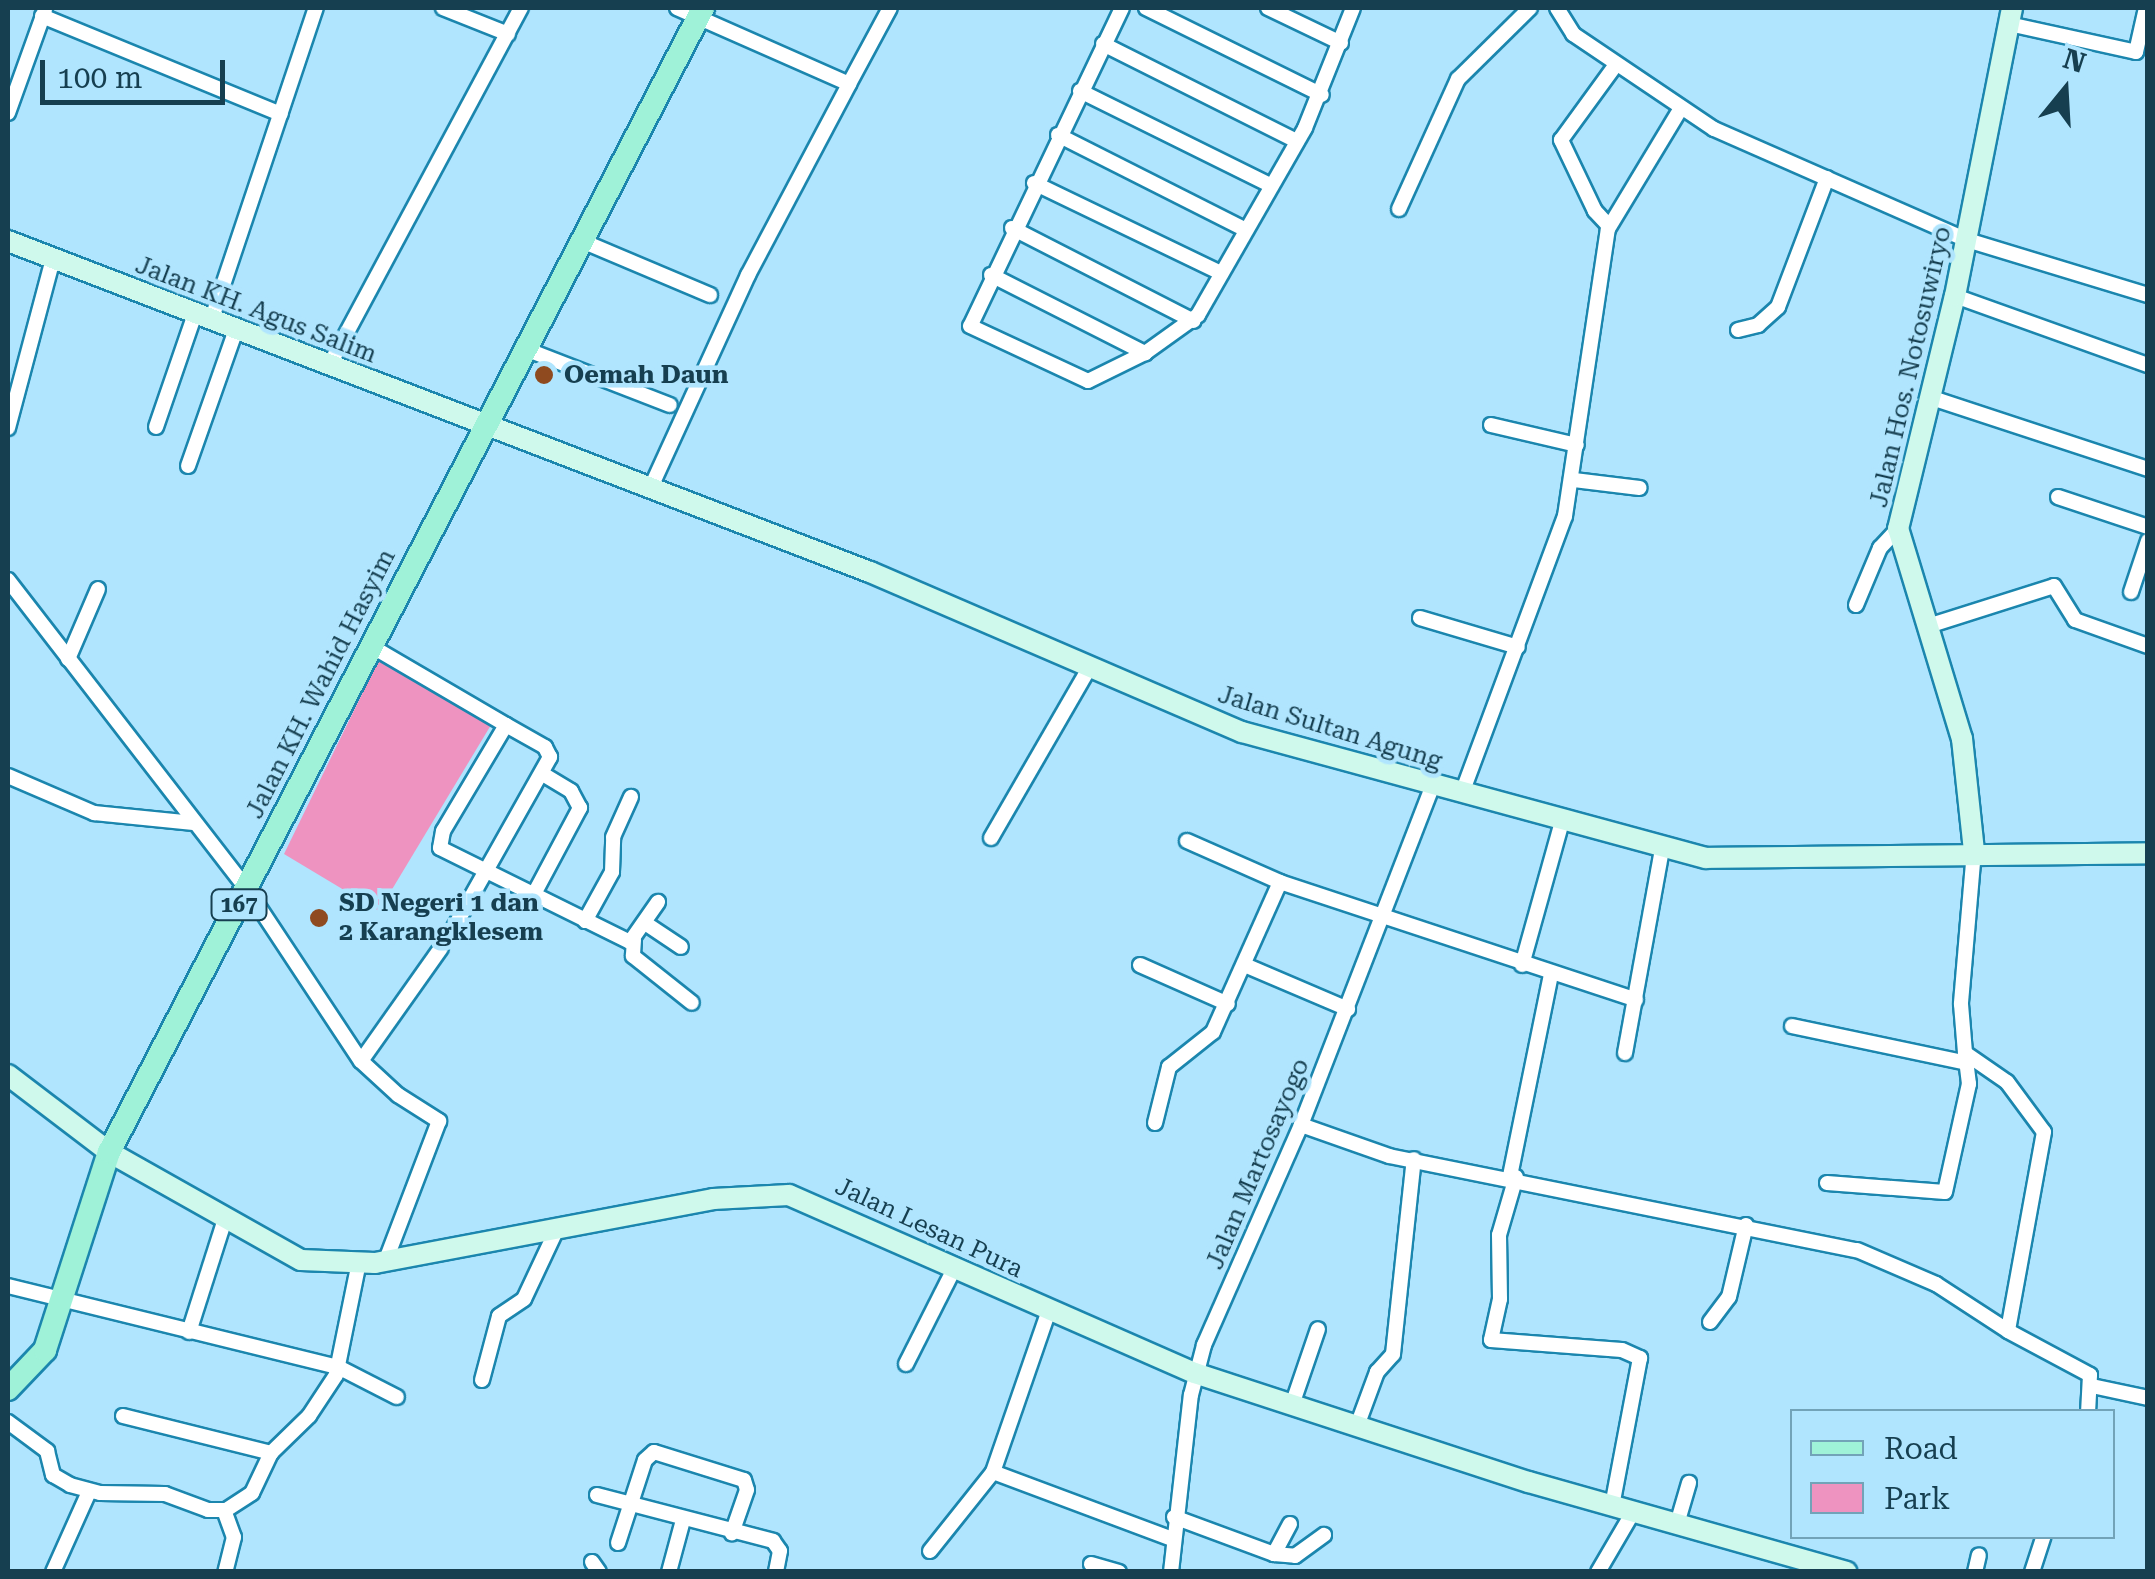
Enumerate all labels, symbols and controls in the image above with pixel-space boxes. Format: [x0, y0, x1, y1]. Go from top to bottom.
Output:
scale bar [45, 40, 230, 102]
north arrow [2015, 40, 2115, 140]
text: N [2059, 42, 2090, 80]
text: 100 m [57, 60, 142, 95]
street label: Jalan Hos. Notosuwiryo [1864, 224, 1958, 510]
street label: Jalan KH. Agus Salim [131, 250, 381, 370]
place label: Oemah Daun [564, 360, 728, 390]
marker: Oemah Daun [533, 364, 555, 386]
street label: Jalan KH. Wahid Hasyim [240, 544, 402, 824]
street label: Jalan Sultan Agung [1214, 680, 1446, 776]
road number: 167 [209, 888, 269, 922]
place label: SD Negeri 1 dan 2 Karangklesem [339, 889, 543, 948]
marker: SD Negeri 1 dan 2 Karangklesem [308, 907, 330, 929]
street label: Jalan Martosayogo [1200, 1054, 1316, 1274]
street label: Jalan Lesan Pura [830, 1171, 1028, 1285]
legend [1790, 1409, 2115, 1539]
text: Road [1884, 1431, 1958, 1466]
text: Park [1884, 1481, 1950, 1516]

